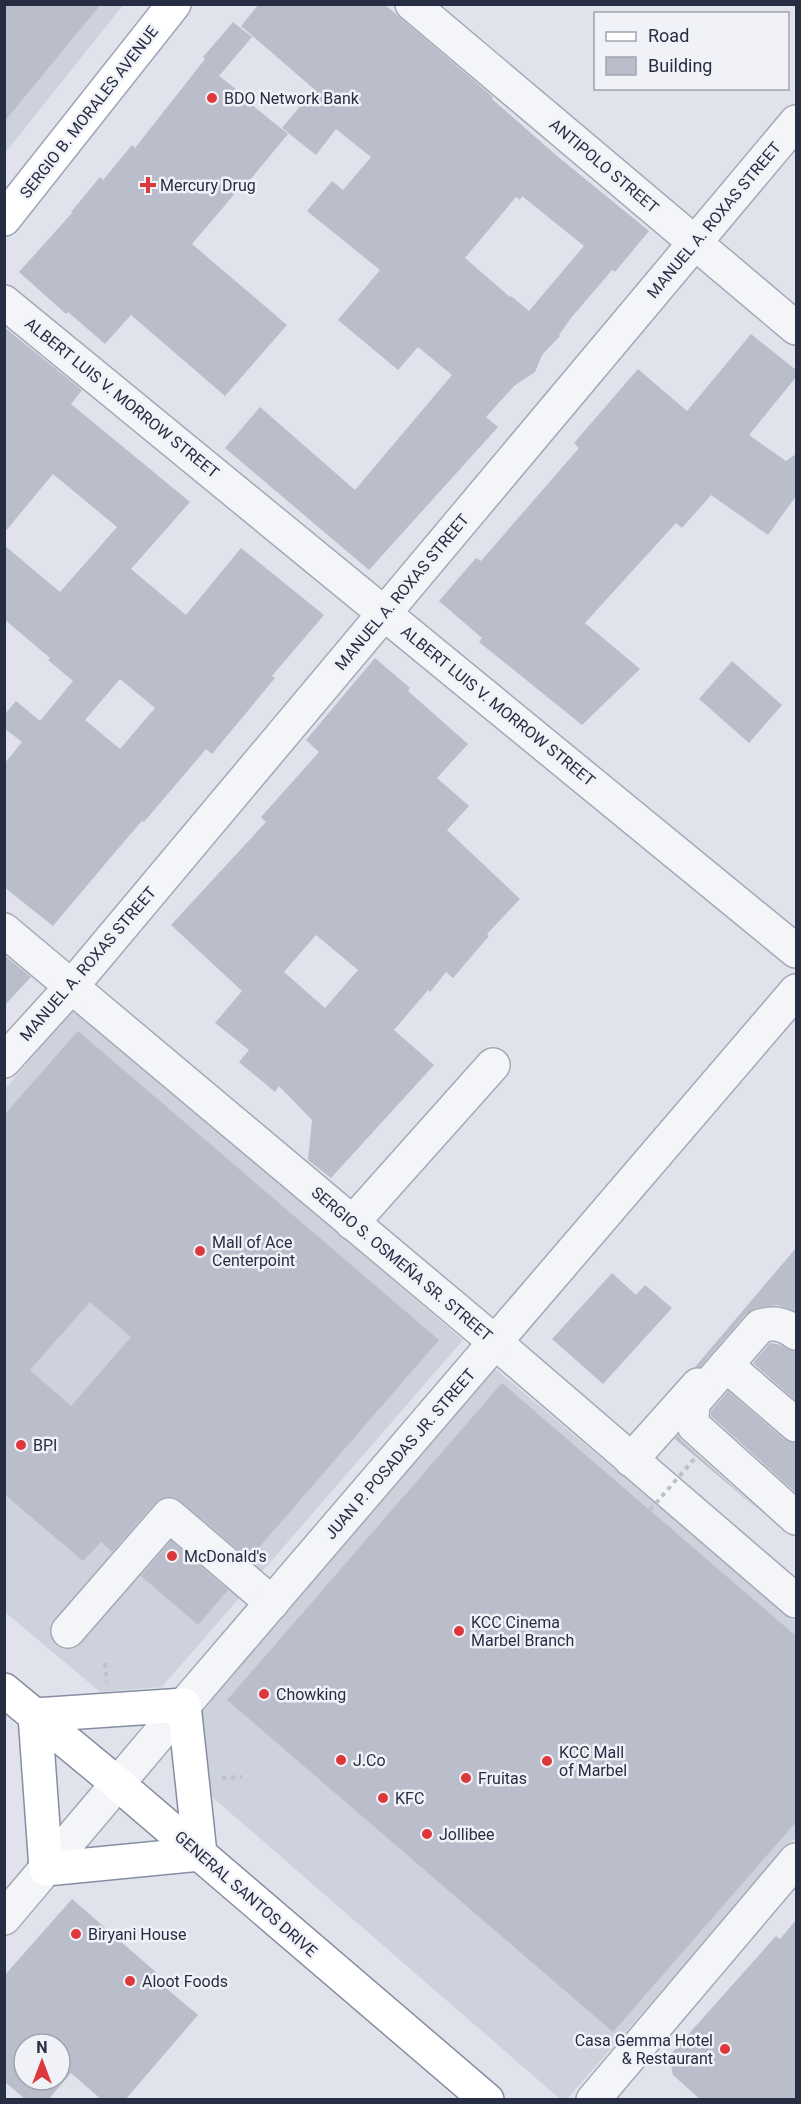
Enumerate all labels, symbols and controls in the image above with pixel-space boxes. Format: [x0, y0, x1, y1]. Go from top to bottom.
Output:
legend [594, 12, 789, 90]
street label: SERGIO B. MORALES AVENUE [16, 22, 162, 202]
text: Road [648, 25, 689, 46]
text: Building [648, 55, 712, 76]
place label: BDO Network Bank [224, 89, 360, 108]
marker: BDO Network Bank [205, 91, 219, 105]
street label: ANTIPOLO STREET [546, 115, 663, 217]
street label: MANUEL A. ROXAS STREET [643, 138, 785, 302]
place label: Mercury Drug [160, 176, 256, 195]
marker: Mercury Drug [141, 178, 155, 192]
street label: ALBERT LUIS V. MORROW STREET [21, 314, 223, 483]
street label: MANUEL A. ROXAS STREET [331, 510, 473, 674]
street label: ALBERT LUIS V. MORROW STREET [397, 622, 599, 791]
street label: MANUEL A. ROXAS STREET [16, 883, 160, 1045]
street label: SERGIO S. OSMEÑA SR. STREET [308, 1182, 497, 1346]
place label: Mall of Ace Centerpoint [212, 1233, 295, 1270]
marker: Mall of Ace Centerpoint [193, 1244, 207, 1258]
street label: JUAN P. POSADAS JR. STREET [321, 1365, 479, 1543]
place label: BPI [33, 1436, 57, 1455]
marker: BPI [14, 1438, 28, 1452]
place label: McDonald's [184, 1547, 267, 1566]
marker: McDonald's [165, 1549, 179, 1563]
place label: KCC Cinema Marbel Branch [471, 1613, 574, 1650]
marker: KCC Cinema Marbel Branch [452, 1624, 466, 1638]
place label: Chowking [276, 1685, 346, 1704]
marker: Chowking [257, 1687, 271, 1701]
place label: KCC Mall of Marbel [559, 1743, 627, 1780]
place label: J.Co [353, 1751, 386, 1770]
marker: J.Co [334, 1753, 348, 1767]
marker: KCC Mall of Marbel [540, 1754, 554, 1768]
place label: Fruitas [478, 1769, 527, 1788]
marker: Fruitas [459, 1771, 473, 1785]
place label: KFC [395, 1789, 424, 1808]
marker: KFC [376, 1791, 390, 1805]
place label: Jollibee [439, 1825, 495, 1844]
street label: GENERAL SANTOS DRIVE [171, 1827, 321, 1961]
marker: Jollibee [420, 1827, 434, 1841]
place label: Biryani House [88, 1925, 186, 1944]
marker: Biryani House [69, 1927, 83, 1941]
place label: Aloot Foods [142, 1972, 228, 1991]
marker: Aloot Foods [123, 1974, 137, 1988]
place label: Casa Gemma Hotel & Restaurant [575, 2031, 713, 2068]
north arrow [12, 2032, 72, 2092]
text: N [36, 2038, 48, 2057]
marker: Casa Gemma Hotel & Restaurant [718, 2042, 732, 2056]

